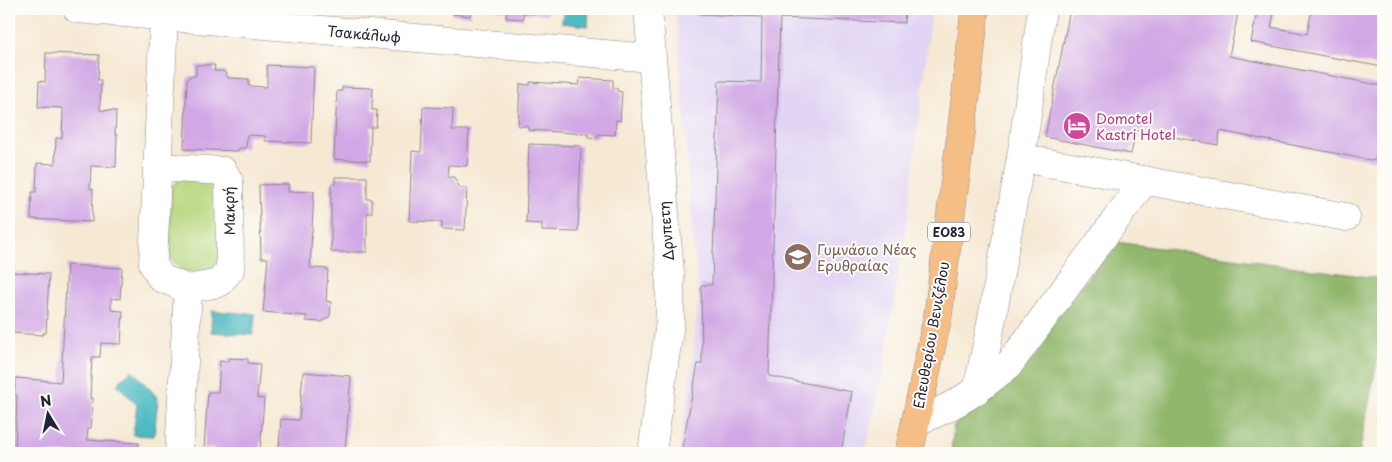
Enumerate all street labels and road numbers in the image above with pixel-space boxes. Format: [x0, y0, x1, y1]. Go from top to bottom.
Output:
street label: Τσακάλωφ [326, 20, 402, 48]
street label: Μακρή [218, 186, 240, 236]
street label: Δρνπετη [653, 200, 679, 262]
road number: ΕΟ83 [928, 222, 970, 242]
street label: Ελευθερίου Βενιζέλου [908, 260, 954, 410]

